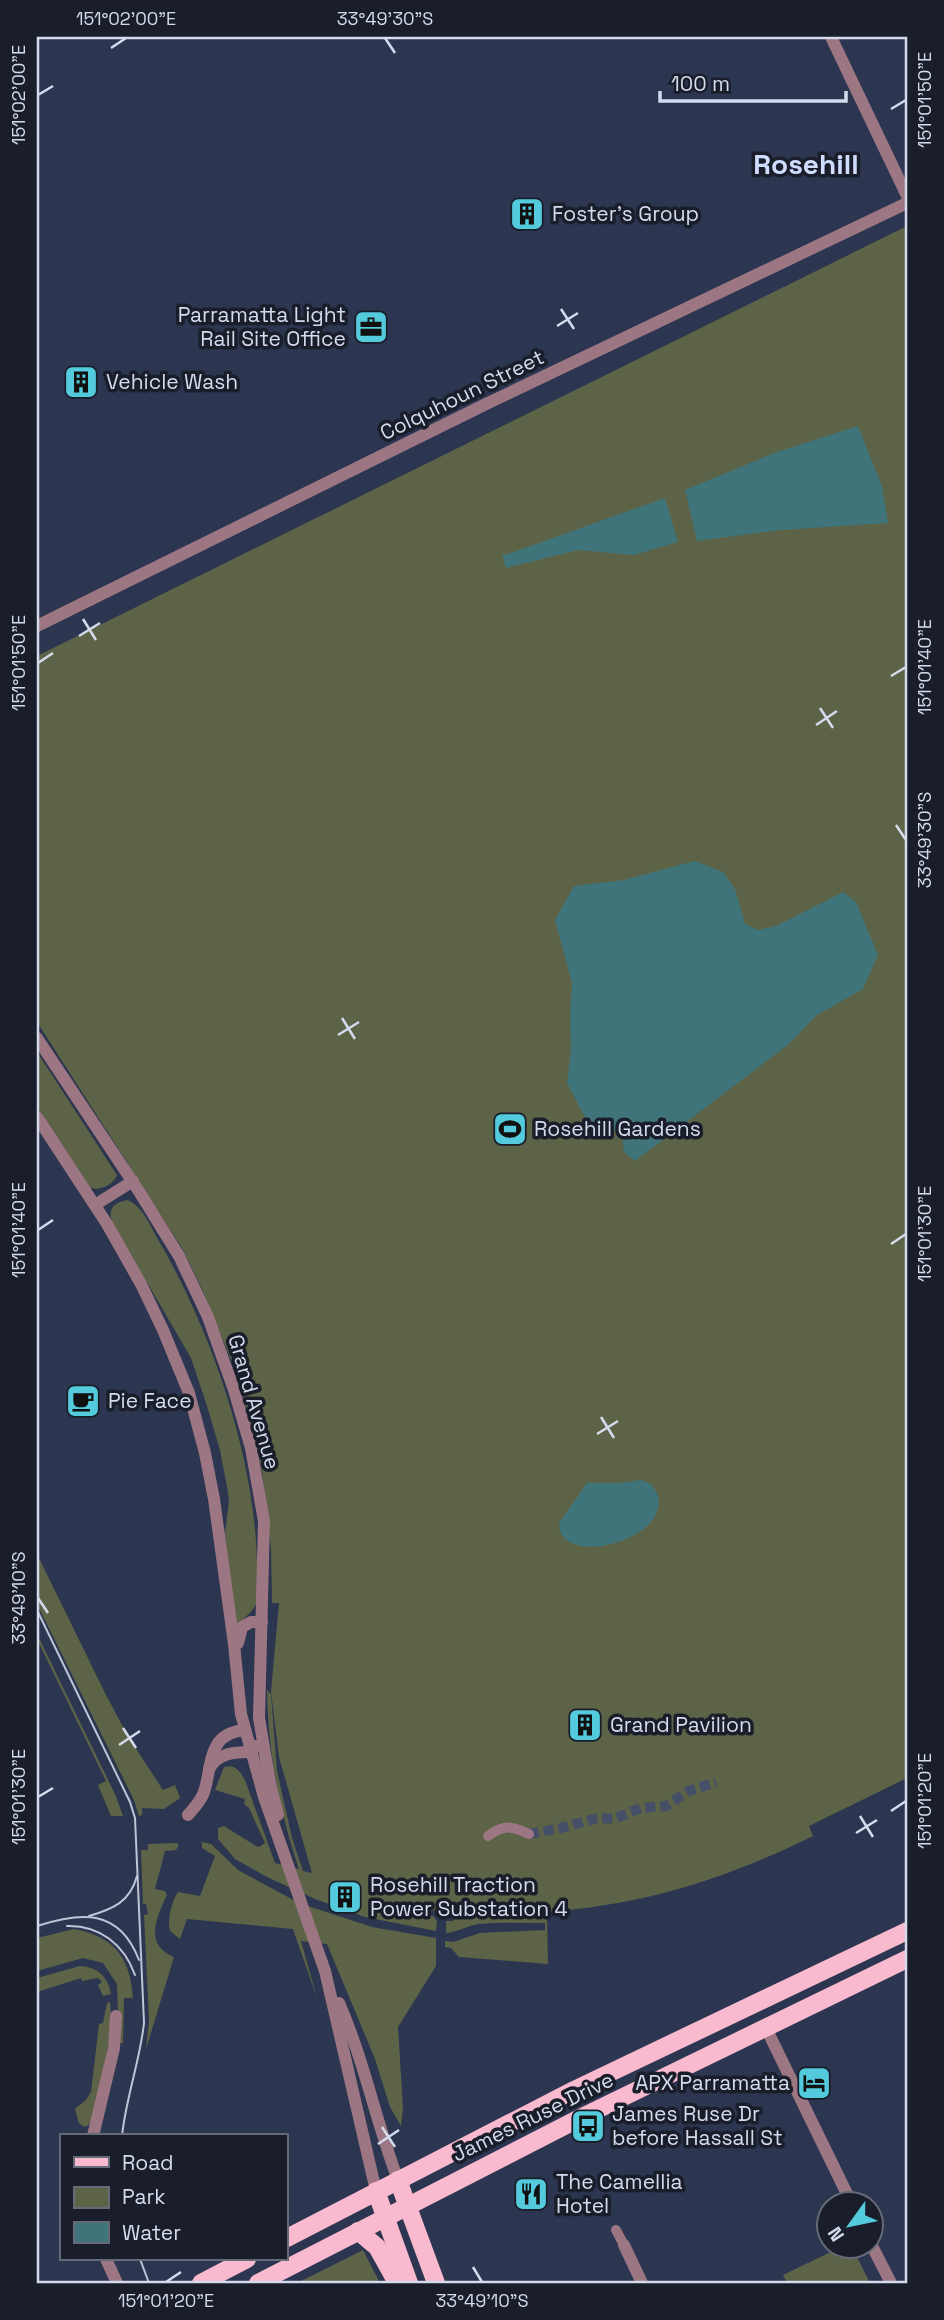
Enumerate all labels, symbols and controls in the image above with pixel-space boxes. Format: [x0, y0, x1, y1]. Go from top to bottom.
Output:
text: 151°02'00"E [76, 7, 176, 30]
text: 33°49'30"S [337, 7, 433, 30]
text: 151°02'00"E [7, 45, 30, 145]
text: 151°01'50"E [913, 52, 936, 148]
scale bar [660, 60, 846, 104]
text: 100 m [671, 70, 730, 97]
district label: Rosehill [753, 146, 859, 182]
building icon: Foster's Group [508, 195, 546, 233]
place label: Foster's Group [552, 200, 699, 227]
place label: Parramatta Light Rail Site Office [178, 301, 346, 352]
office icon: Parramatta Light Rail Site Office [352, 308, 390, 346]
street label: Colquhoun Street [375, 343, 548, 446]
building icon: Vehicle Wash [62, 363, 100, 401]
place label: Vehicle Wash [106, 368, 238, 395]
text: 151°01'50"E [7, 615, 30, 711]
text: 151°01'40"E [913, 619, 936, 715]
text: 33°49'30"S [913, 792, 936, 888]
sports icon: Rosehill Gardens [491, 1110, 529, 1148]
place label: Rosehill Gardens [534, 1115, 701, 1142]
text: 151°01'40"E [7, 1182, 30, 1278]
text: 151°01'30"E [913, 1186, 936, 1282]
street label: Grand Avenue [222, 1331, 287, 1472]
cafe icon: Pie Face [64, 1382, 102, 1420]
place label: Pie Face [108, 1387, 192, 1414]
text: 33°49'10"S [7, 1551, 30, 1645]
building icon: Grand Pavilion [566, 1706, 604, 1744]
place label: Grand Pavilion [610, 1711, 752, 1738]
text: 151°01'30"E [7, 1749, 30, 1845]
text: 151°01'20"E [913, 1753, 936, 1849]
place label: Rosehill Traction Power Substation 4 [370, 1871, 568, 1922]
building icon: Rosehill Traction Power Substation 4 [326, 1878, 364, 1916]
hotel icon: APX Parramatta [795, 2064, 833, 2102]
street label: James Ruse Drive [448, 2066, 618, 2167]
place label: APX Parramatta [635, 2069, 790, 2096]
place label: James Ruse Dr before Hassall St [612, 2100, 783, 2151]
bus stop icon: James Ruse Dr before Hassall St [569, 2107, 607, 2145]
legend [60, 2134, 287, 2260]
text: Road [122, 2149, 174, 2176]
place label: The Camellia Hotel [556, 2168, 683, 2219]
restaurant icon: The Camellia Hotel [512, 2175, 550, 2213]
text: Park [122, 2183, 166, 2210]
north arrow [814, 2190, 884, 2260]
text: Water [122, 2219, 181, 2246]
text: N [822, 2222, 850, 2246]
text: 151°01'20"E [118, 2289, 214, 2312]
text: 33°49'10"S [435, 2289, 529, 2312]

